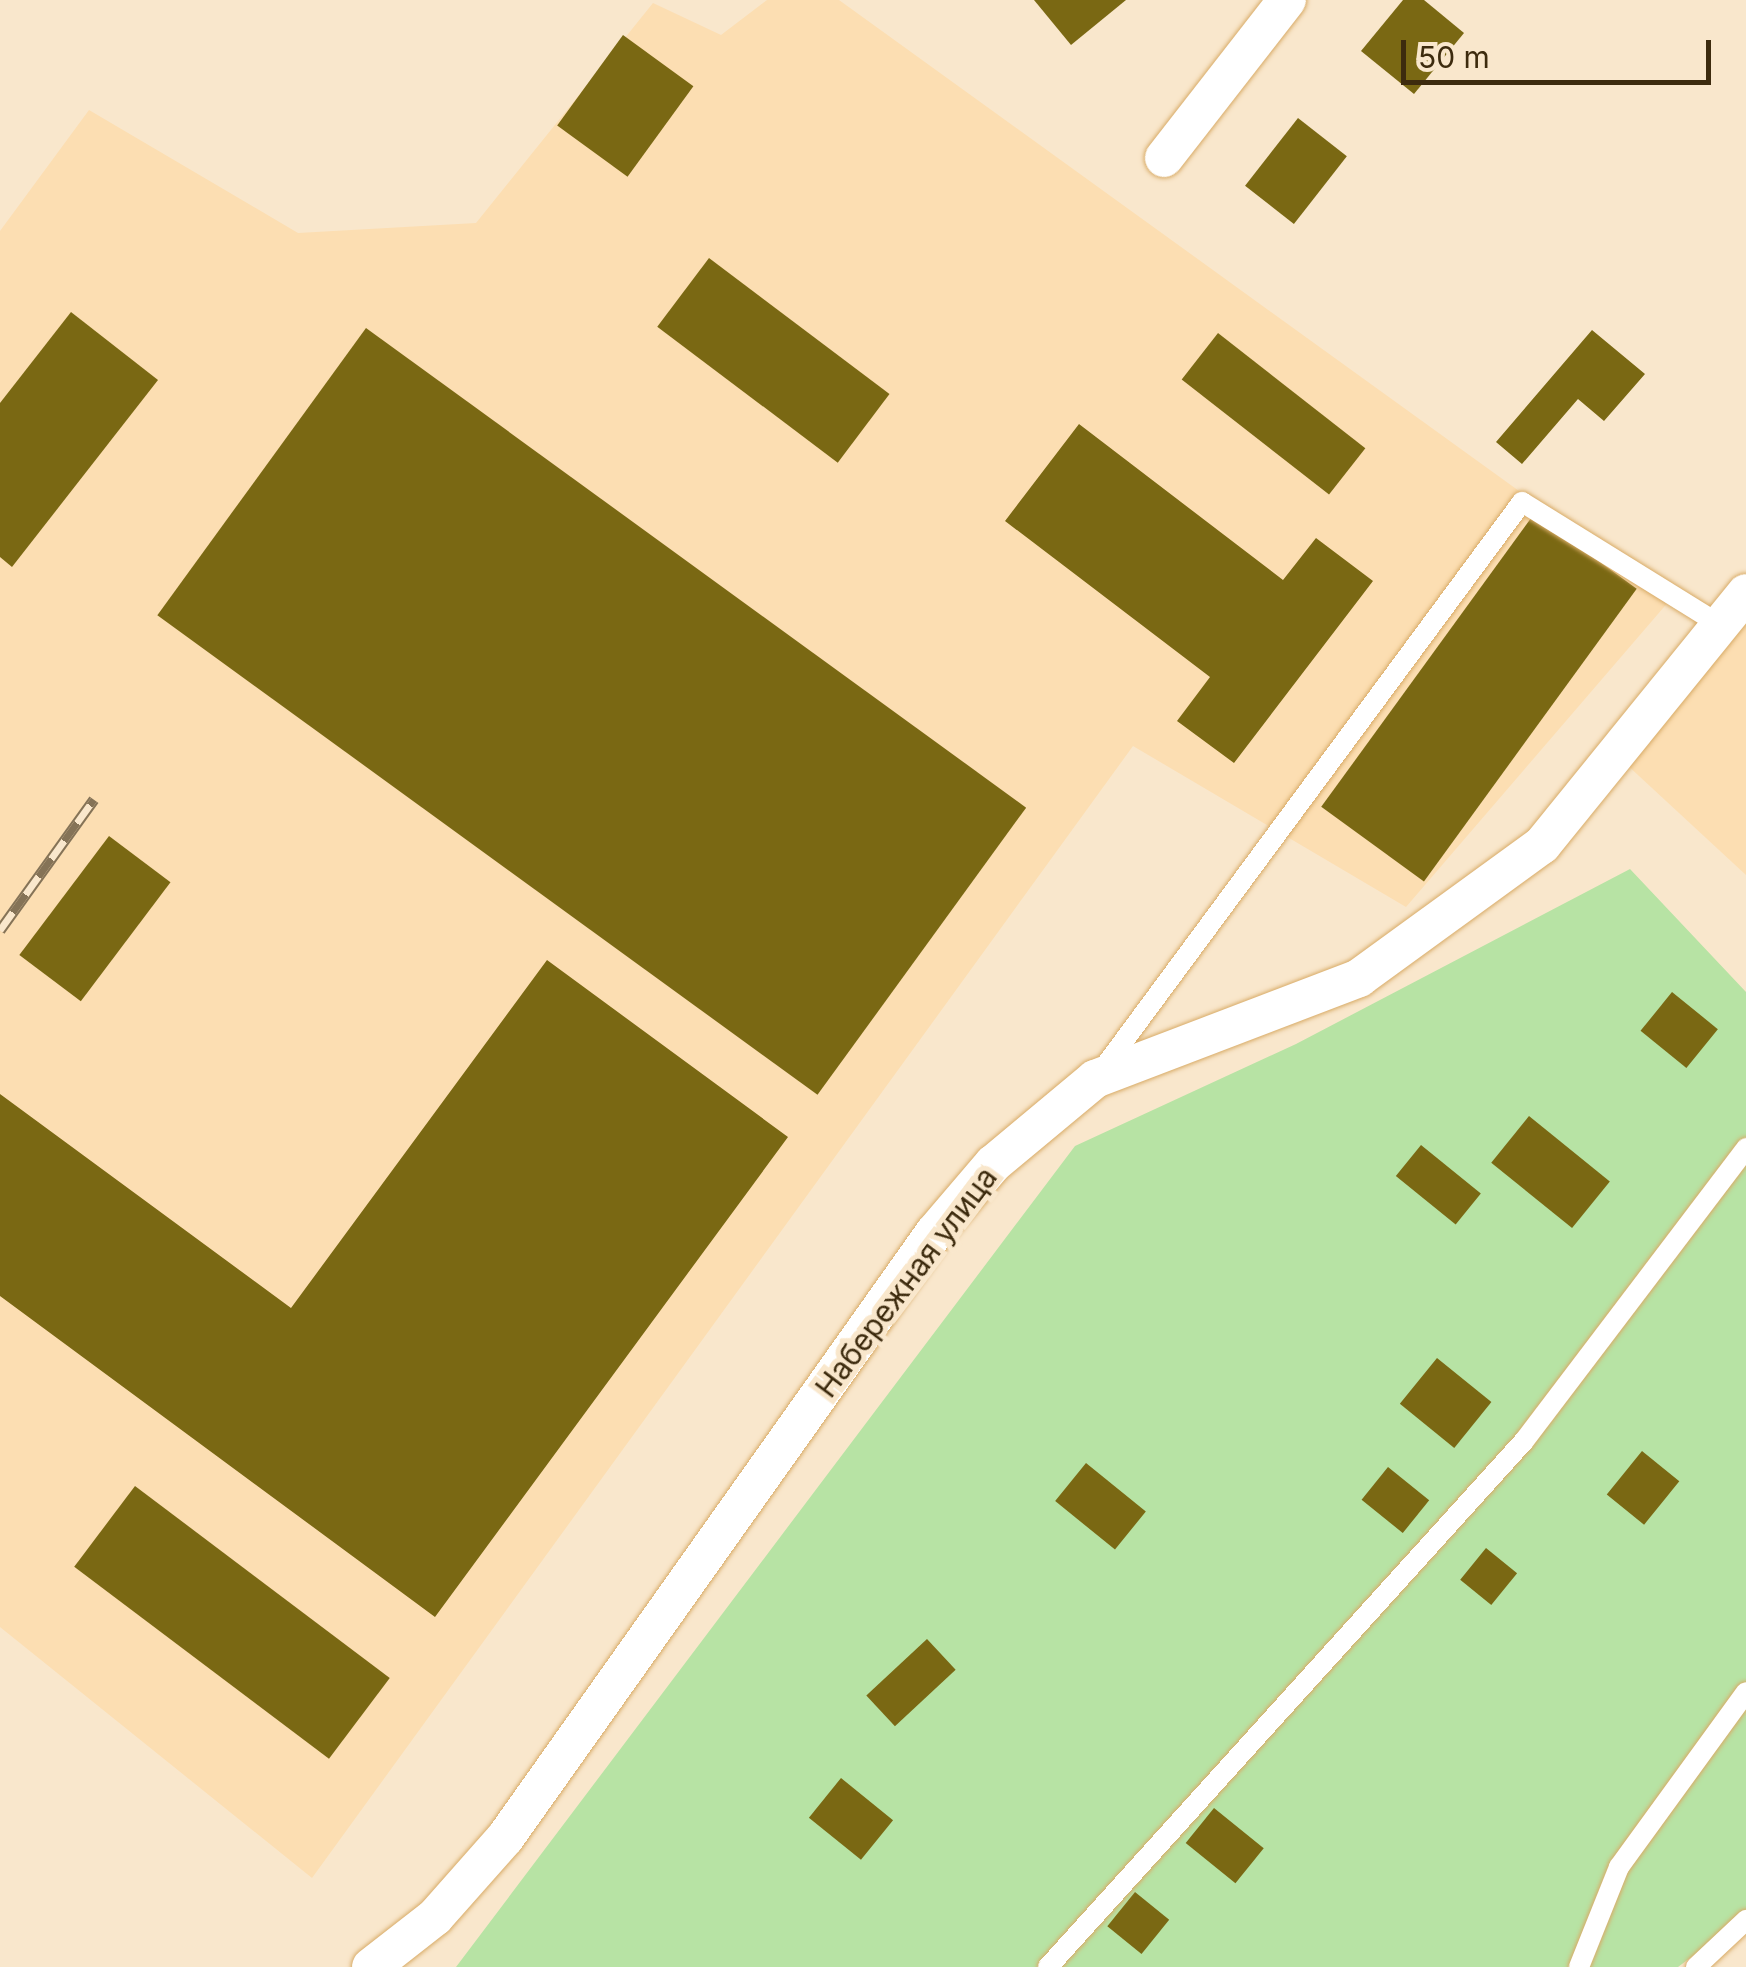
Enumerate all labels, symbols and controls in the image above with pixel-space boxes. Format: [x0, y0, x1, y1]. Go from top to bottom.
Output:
scale bar [1406, 20, 1716, 82]
text: 50 m [1418, 39, 1490, 75]
street label: Набережная улица [808, 1160, 1004, 1404]

